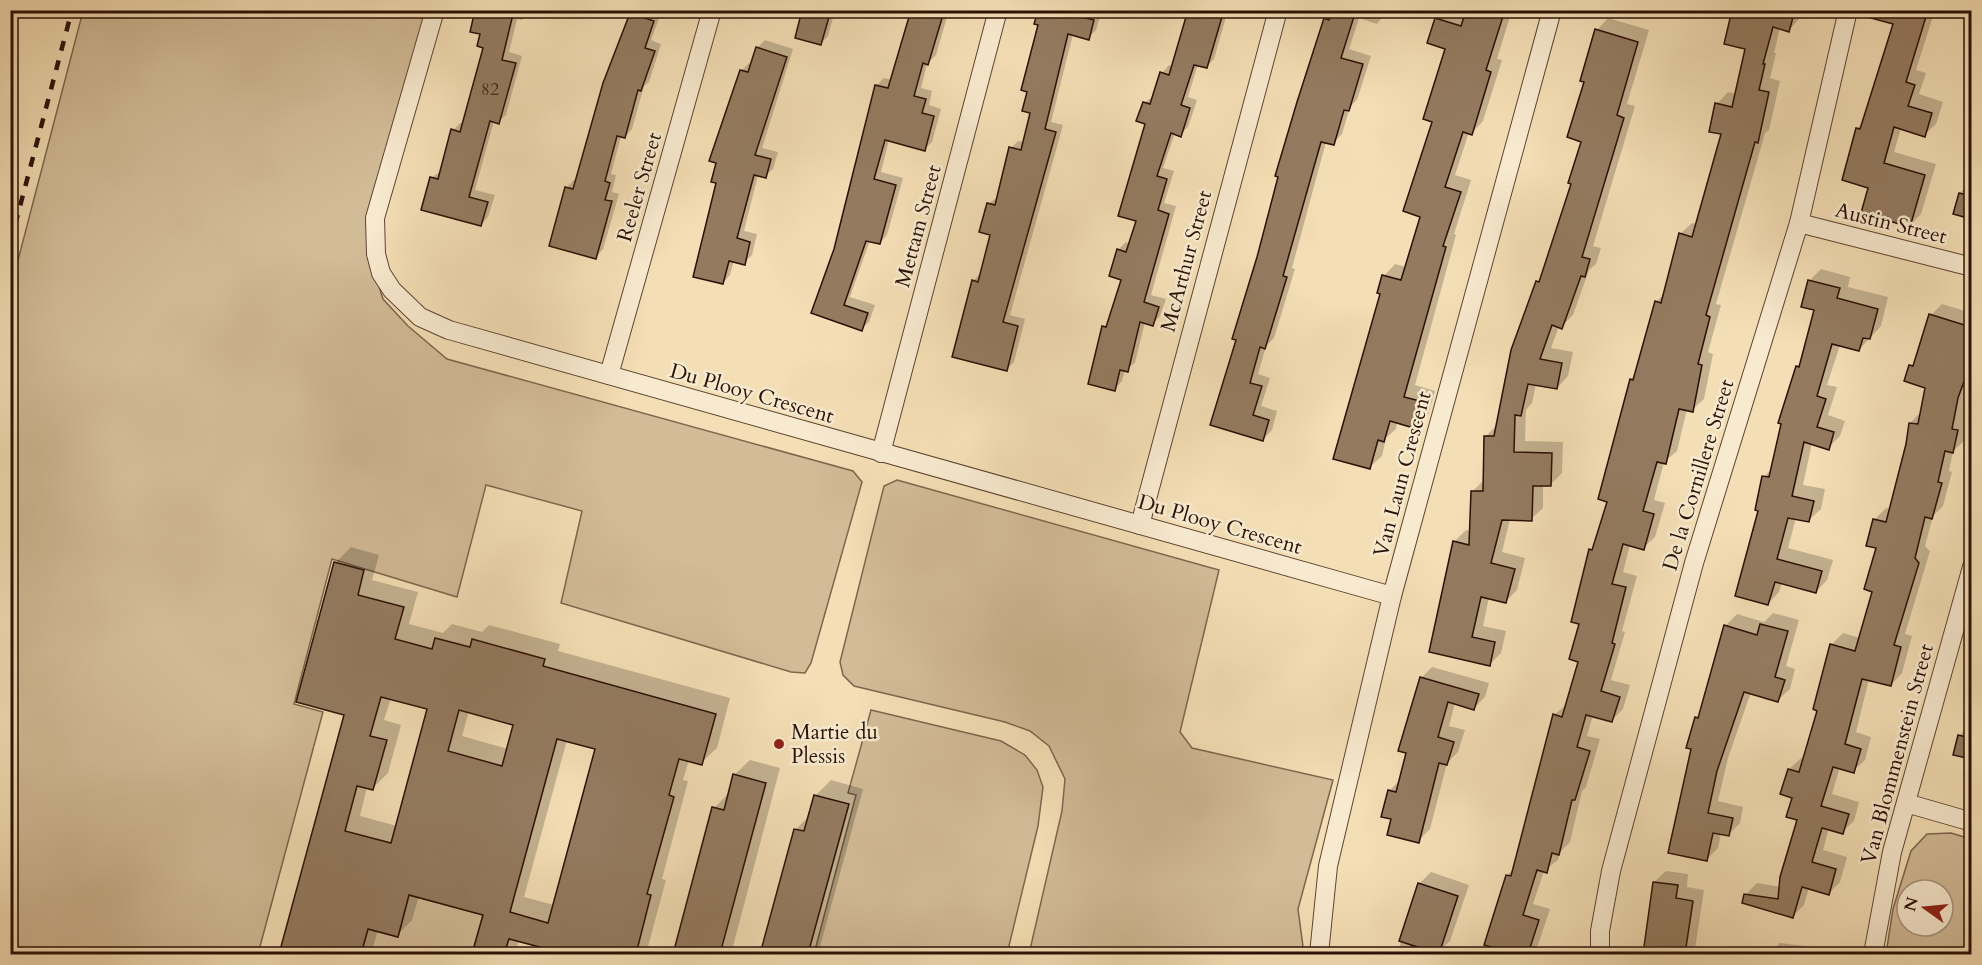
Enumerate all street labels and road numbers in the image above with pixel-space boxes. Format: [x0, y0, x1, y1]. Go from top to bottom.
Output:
street label: Reeler Street [610, 129, 669, 245]
street label: Mettam Street [888, 161, 949, 291]
street label: McArthur Street [1154, 187, 1219, 335]
street label: Austin Street [1832, 196, 1950, 251]
street label: Du Plooy Crescent [666, 356, 838, 431]
street label: De la Cornillere Street [1656, 376, 1742, 574]
street label: Van Laun Crescent [1366, 387, 1439, 560]
street label: Du Plooy Crescent [1134, 487, 1306, 562]
street label: Van Blommenstein Street [1854, 640, 1941, 868]

